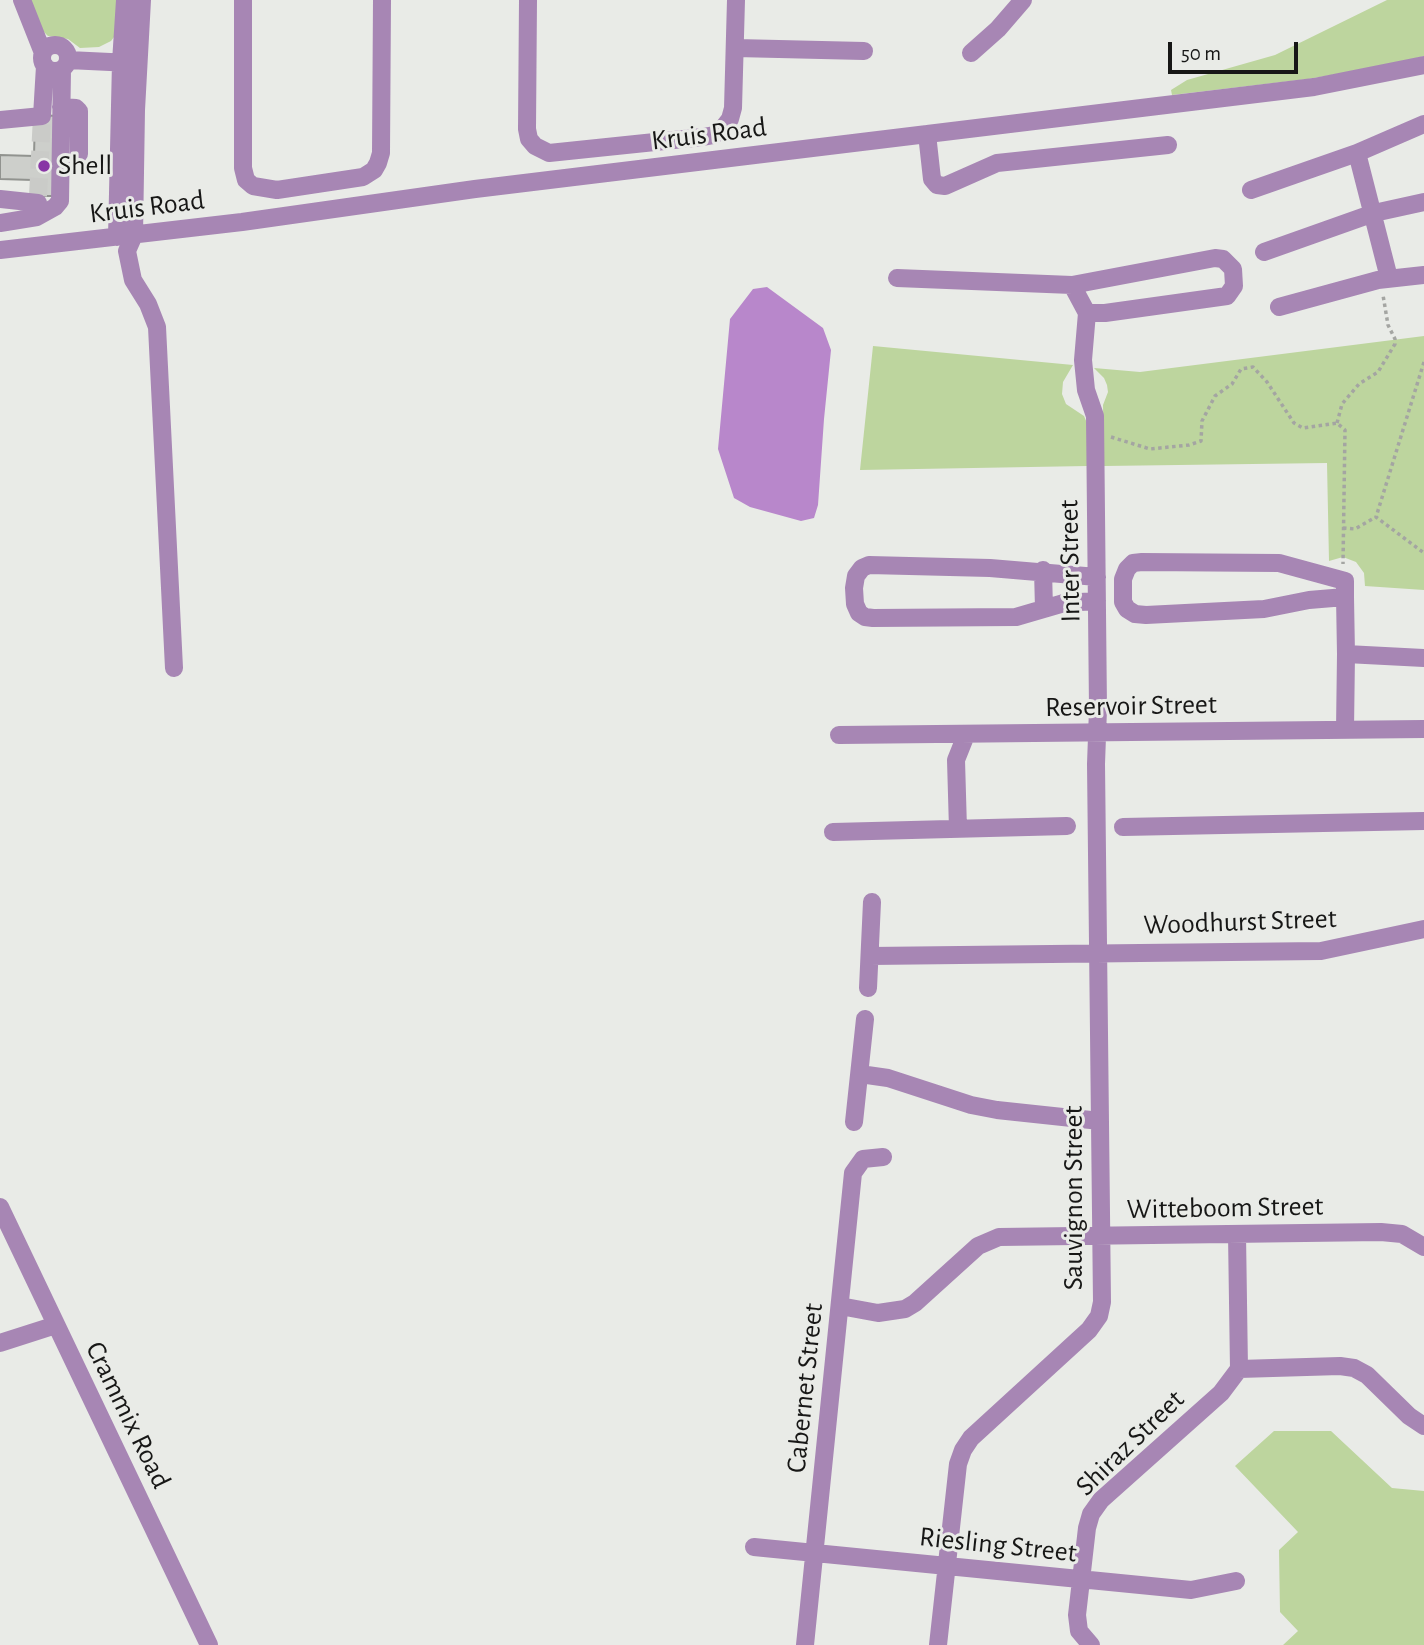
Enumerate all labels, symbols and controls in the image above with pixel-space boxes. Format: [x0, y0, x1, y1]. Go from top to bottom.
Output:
scale bar [1172, 28, 1302, 72]
text: 50 m [1181, 43, 1221, 64]
street label: Kruis Road [649, 110, 769, 158]
place label: Shell [58, 149, 112, 183]
marker: Shell [36, 158, 52, 174]
street label: Kruis Road [87, 183, 207, 231]
street label: Inter Street [1052, 499, 1088, 623]
street label: Reservoir Street [1045, 688, 1217, 724]
street label: Woodhurst Street [1143, 902, 1337, 942]
street label: Sauvignon Street [1057, 1106, 1091, 1290]
street label: Witteboom Street [1126, 1189, 1324, 1227]
street label: Cabernet Street [779, 1301, 831, 1475]
street label: Crammix Road [78, 1336, 178, 1494]
street label: Shiraz Street [1069, 1383, 1191, 1503]
street label: Riesling Street [918, 1520, 1078, 1570]

